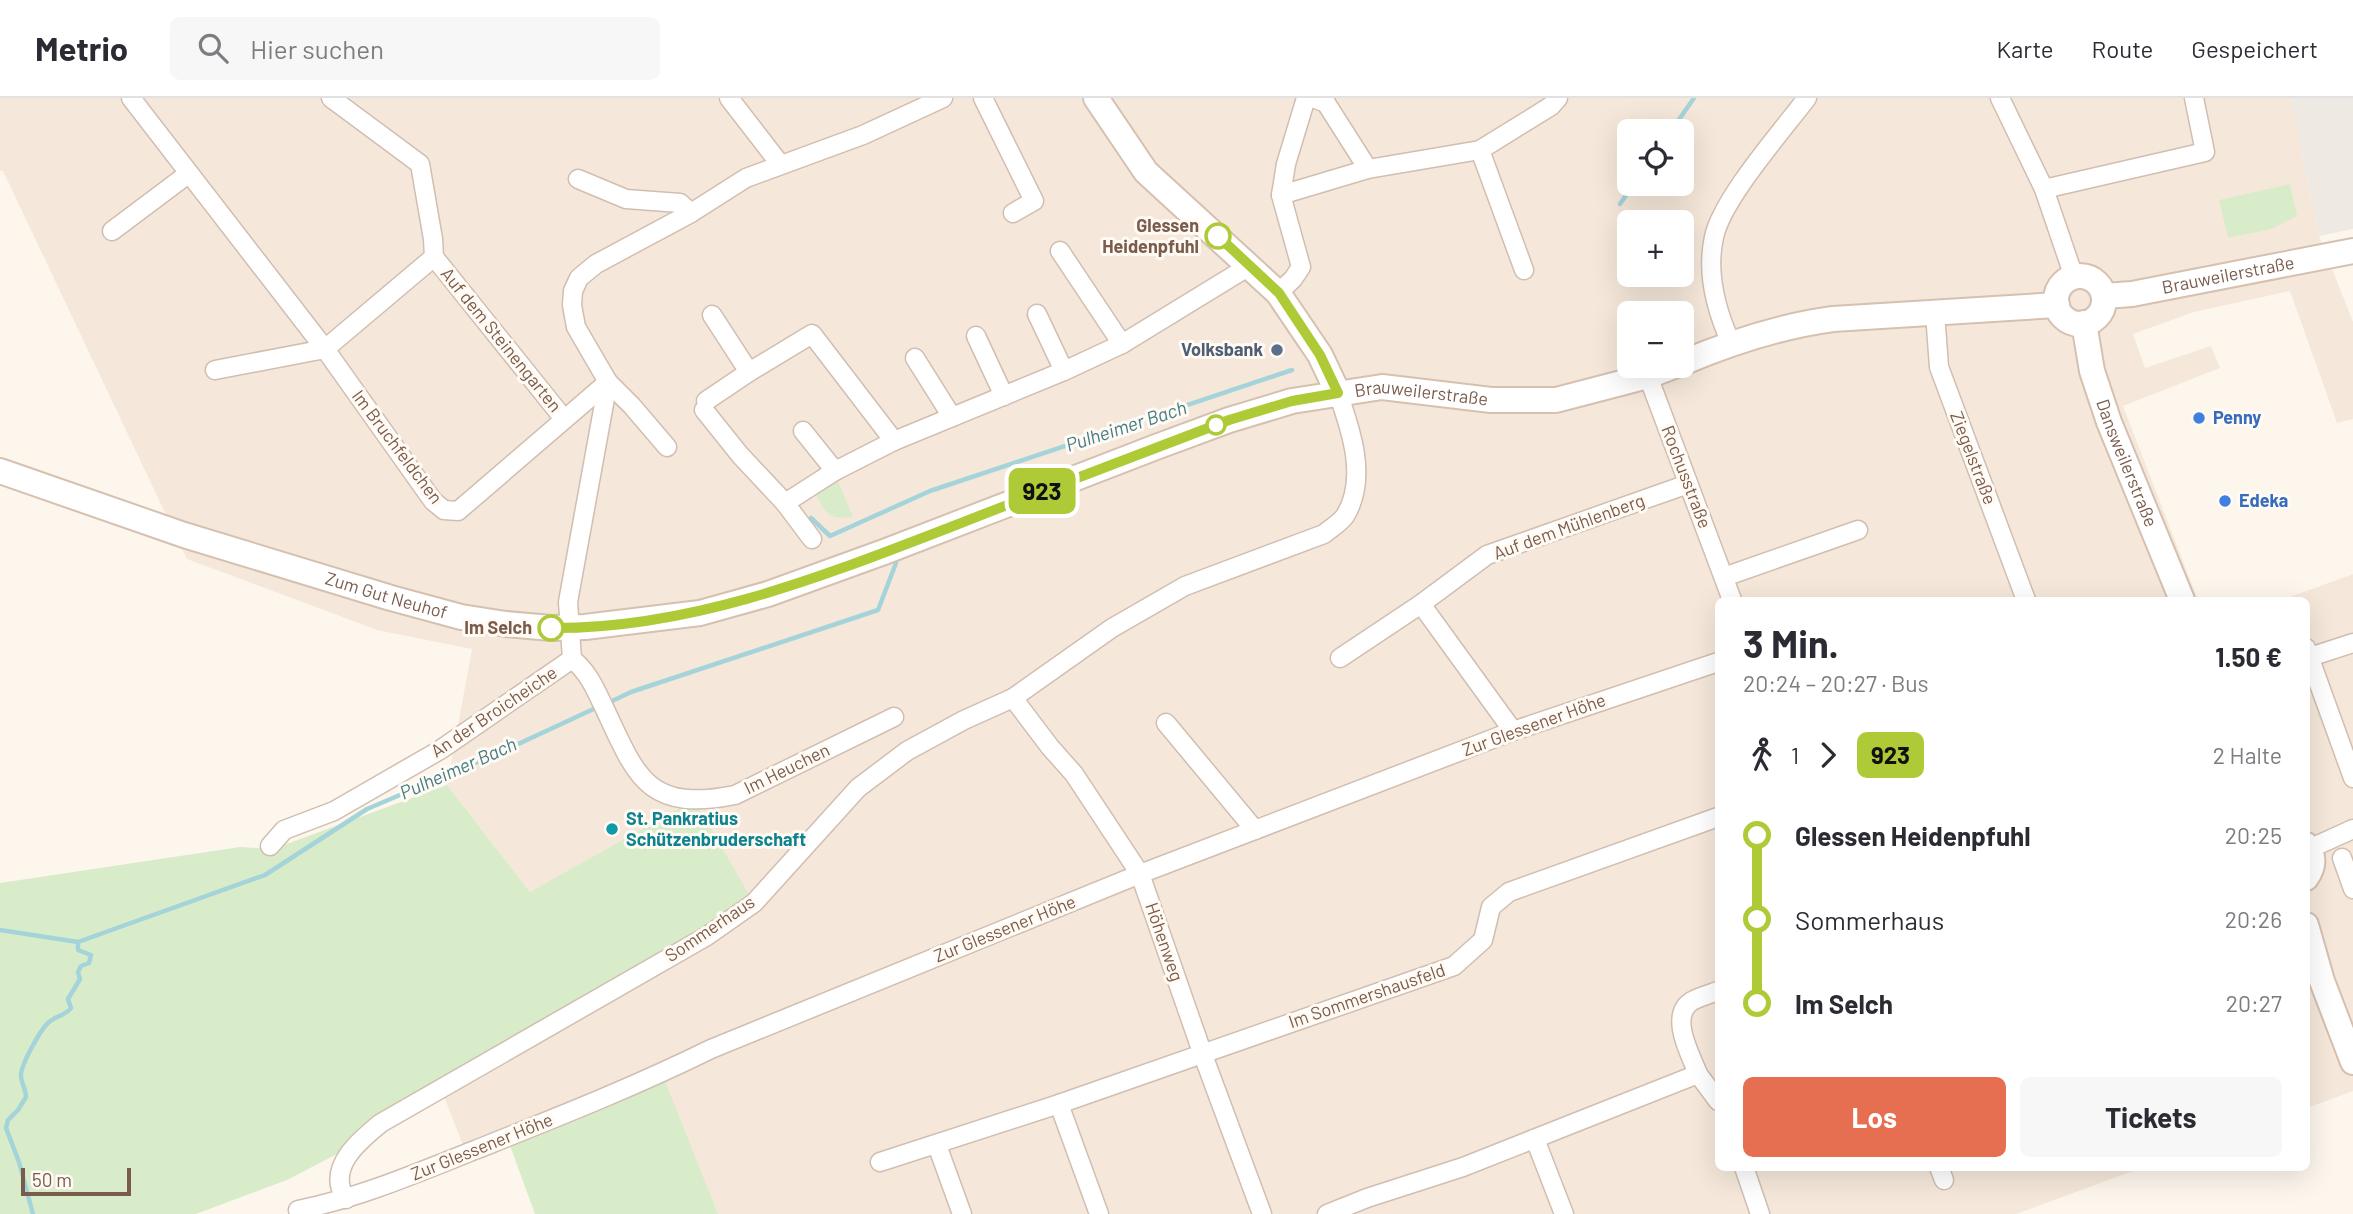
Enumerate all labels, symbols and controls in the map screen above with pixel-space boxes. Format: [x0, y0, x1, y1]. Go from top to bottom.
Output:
search box [170, 17, 660, 80]
text: Metrio [35, 28, 128, 68]
icon: search [194, 29, 232, 67]
text: Hier suchen [250, 33, 384, 64]
text: Karte [1996, 34, 2054, 63]
text: Route [2092, 34, 2153, 63]
text: Gespeichert [2191, 34, 2318, 63]
map controls [1617, 119, 1694, 378]
button: locate [1617, 119, 1694, 196]
button: + [1617, 210, 1694, 287]
place label: Glessen Heidenpfuhl [1102, 214, 1199, 257]
marker: Glessen Heidenpfuhl [1205, 223, 1231, 249]
street label: Brauweilerstraße [2160, 251, 2296, 298]
street label: Auf dem Steinengarten [437, 263, 567, 416]
button: − [1617, 301, 1694, 378]
place label: Volksbank [1181, 338, 1263, 360]
marker: Volksbank [1269, 342, 1285, 358]
street label: Brauweilerstraße [1353, 375, 1489, 410]
street label: Im Bruchfeldchen [348, 385, 448, 508]
water label: Pulheimer Bach [1063, 395, 1189, 456]
street label: Dansweilerstraße [2092, 396, 2163, 530]
place label: Penny [2213, 406, 2261, 428]
street label: Ziegelstraße [1946, 408, 2002, 507]
marker: Penny [2191, 410, 2207, 426]
unlabelled marker [1206, 415, 1226, 435]
street label: Rochusstraße [1657, 422, 1717, 531]
line badge: 923 [1002, 468, 1082, 514]
text: 923 [1023, 476, 1061, 505]
street label: Auf dem Mühlenberg [1490, 488, 1647, 564]
place label: Edeka [2239, 489, 2288, 511]
marker: Edeka [2217, 493, 2233, 509]
street label: Zum Gut Neuhof [323, 567, 450, 623]
marker: Im Selch [538, 615, 564, 641]
place label: Im Selch [464, 616, 532, 638]
text: 3 Min. [1743, 620, 1839, 666]
text: 1.50 € [2215, 641, 2282, 672]
street label: An der Broicheiche [426, 661, 561, 762]
text: 20:24 – 20:27 · Bus [1743, 669, 1929, 697]
street label: Zur Glessener Höhe [1459, 688, 1608, 760]
water label: Pulheimer Bach [396, 731, 520, 804]
icon: walk [1743, 736, 1781, 774]
icon: forward [1809, 736, 1847, 774]
street label: Im Heuchen [740, 738, 833, 798]
text: 923 [1871, 740, 1910, 769]
text: 1 [1791, 741, 1799, 769]
text: 2 Halte [2213, 741, 2282, 769]
place label: St. Pankratius Schützenbruderschaft [626, 807, 806, 850]
text: Glessen Heidenpfuhl [1795, 820, 2031, 851]
marker: St. Pankratius Schützenbruderschaft [604, 821, 620, 837]
text: 20:25 [2225, 821, 2282, 849]
street label: Sommerhaus [660, 890, 758, 966]
street label: Zur Glessener Höhe [931, 890, 1079, 967]
street label: Höhenweg [1141, 899, 1189, 984]
text: Sommerhaus [1795, 904, 1944, 935]
text: 20:26 [2225, 905, 2282, 933]
street label: Im Sommershausfeld [1285, 958, 1448, 1032]
text: Im Selch [1795, 988, 1893, 1019]
text: 20:27 [2226, 989, 2282, 1017]
button: Los [1743, 1077, 2006, 1157]
button: Tickets [2020, 1077, 2282, 1157]
street label: Zur Glessener Höhe [408, 1108, 556, 1185]
scale bar [21, 1165, 131, 1197]
text: 50 m [32, 1168, 72, 1191]

